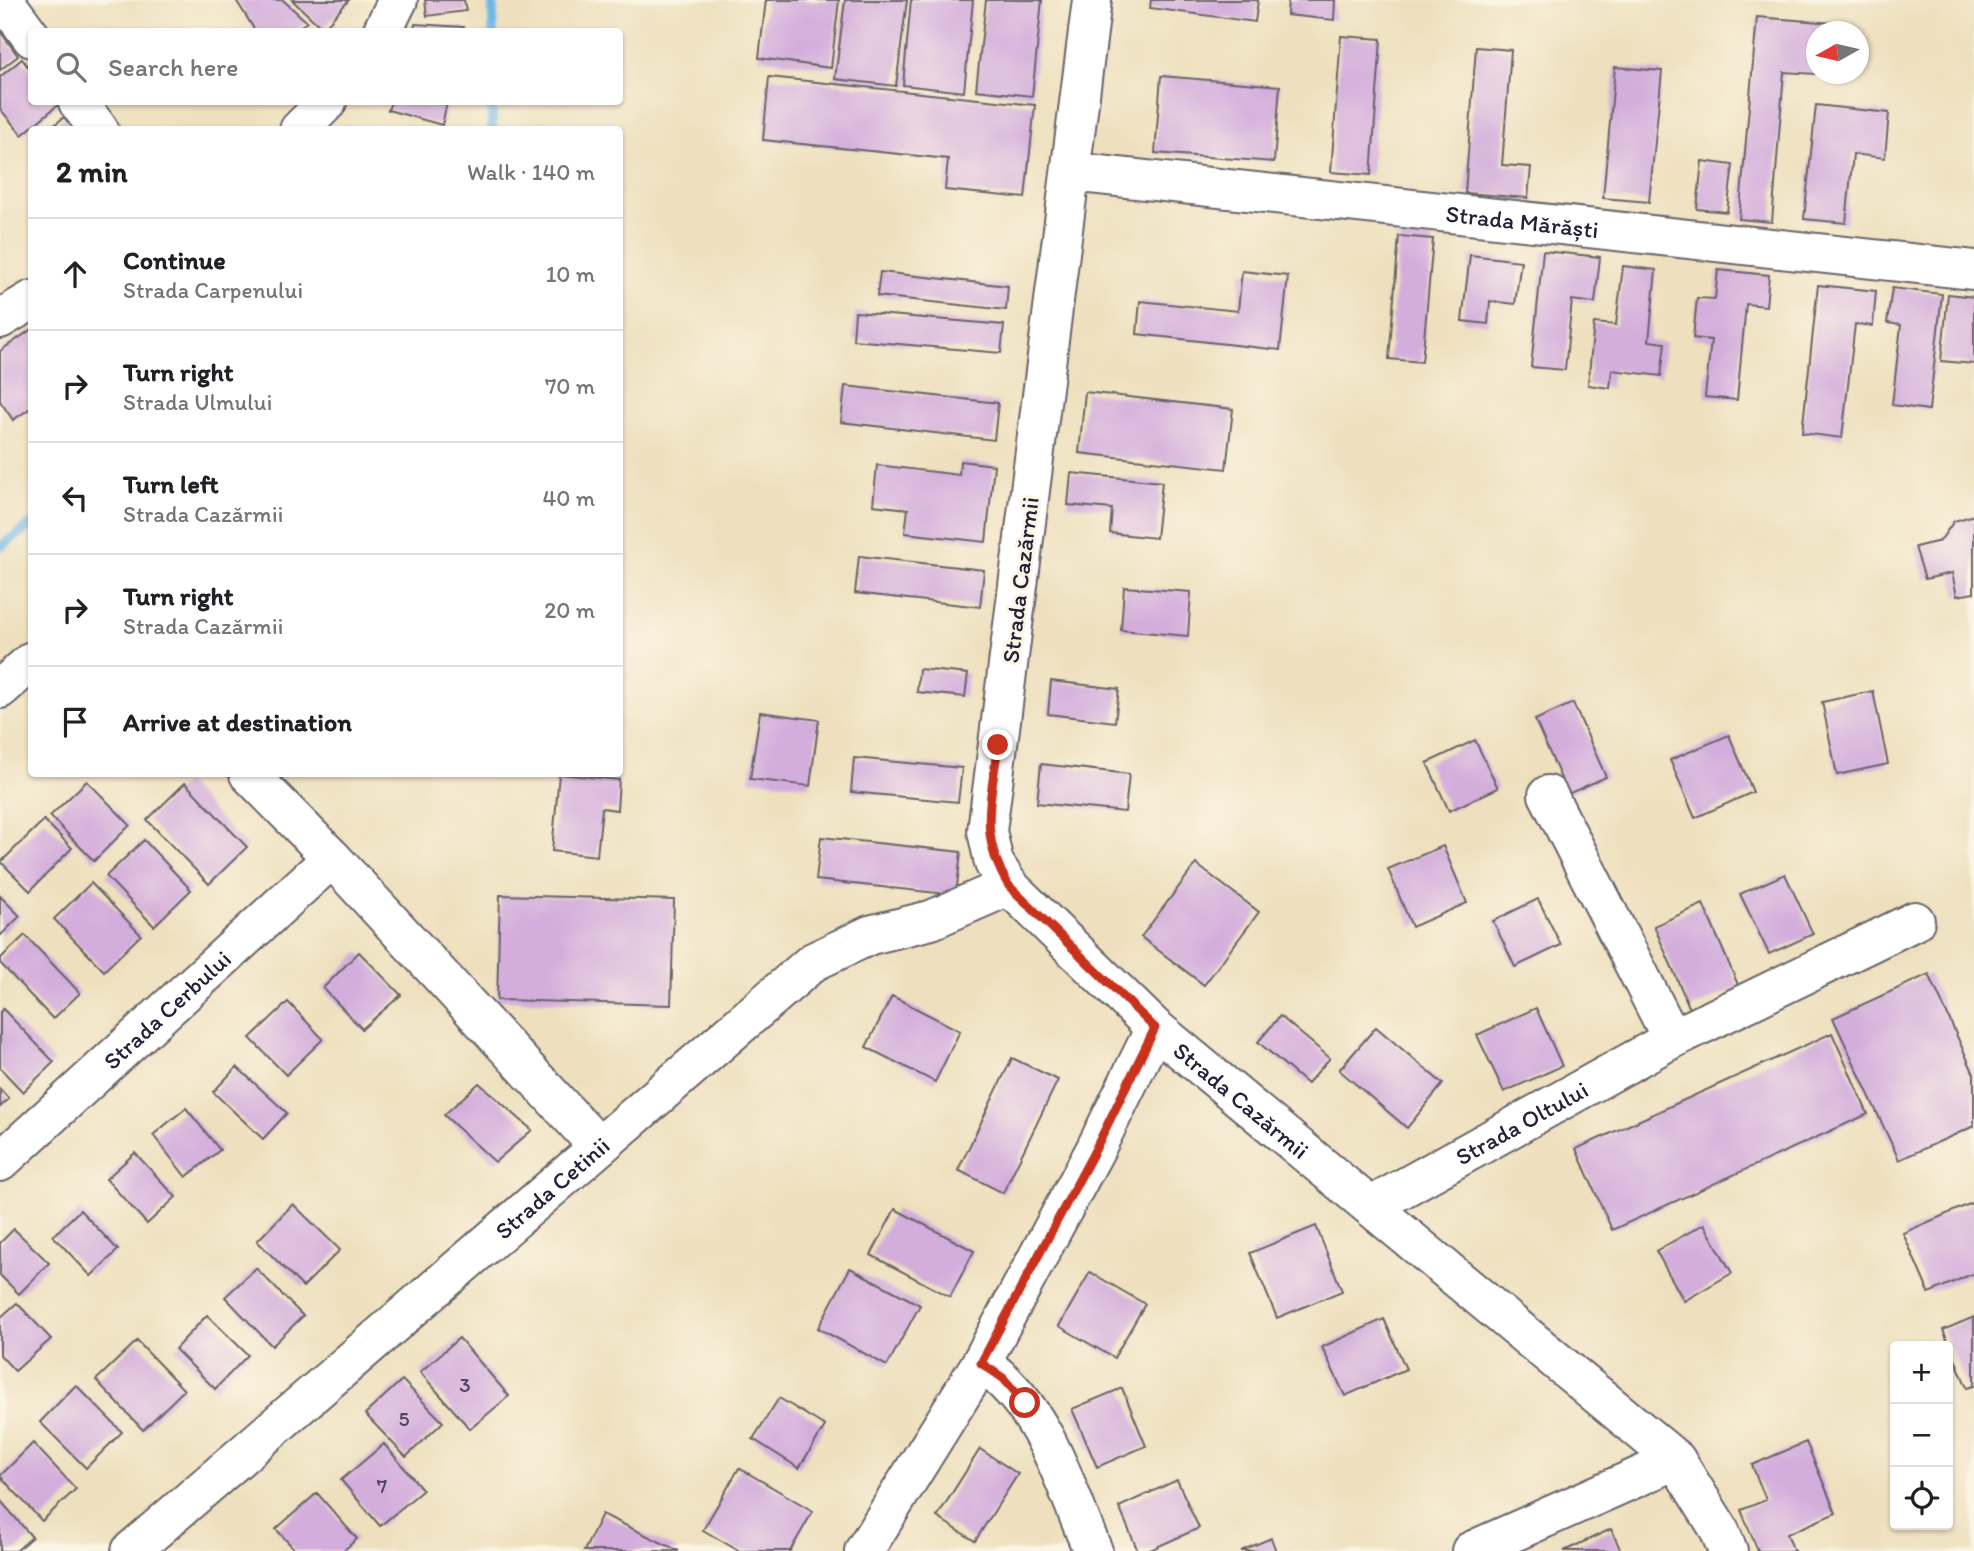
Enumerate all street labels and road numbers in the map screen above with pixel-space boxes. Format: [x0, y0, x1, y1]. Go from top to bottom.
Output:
street label: Strada Mărăști [1444, 198, 1600, 244]
street label: Strada Cazărmii [995, 495, 1045, 665]
street label: Strada Cerbului [97, 944, 236, 1075]
street label: Strada Cazărmii [1168, 1035, 1315, 1164]
street label: Strada Oltului [1450, 1074, 1593, 1171]
street label: Strada Cetinii [489, 1130, 615, 1245]

